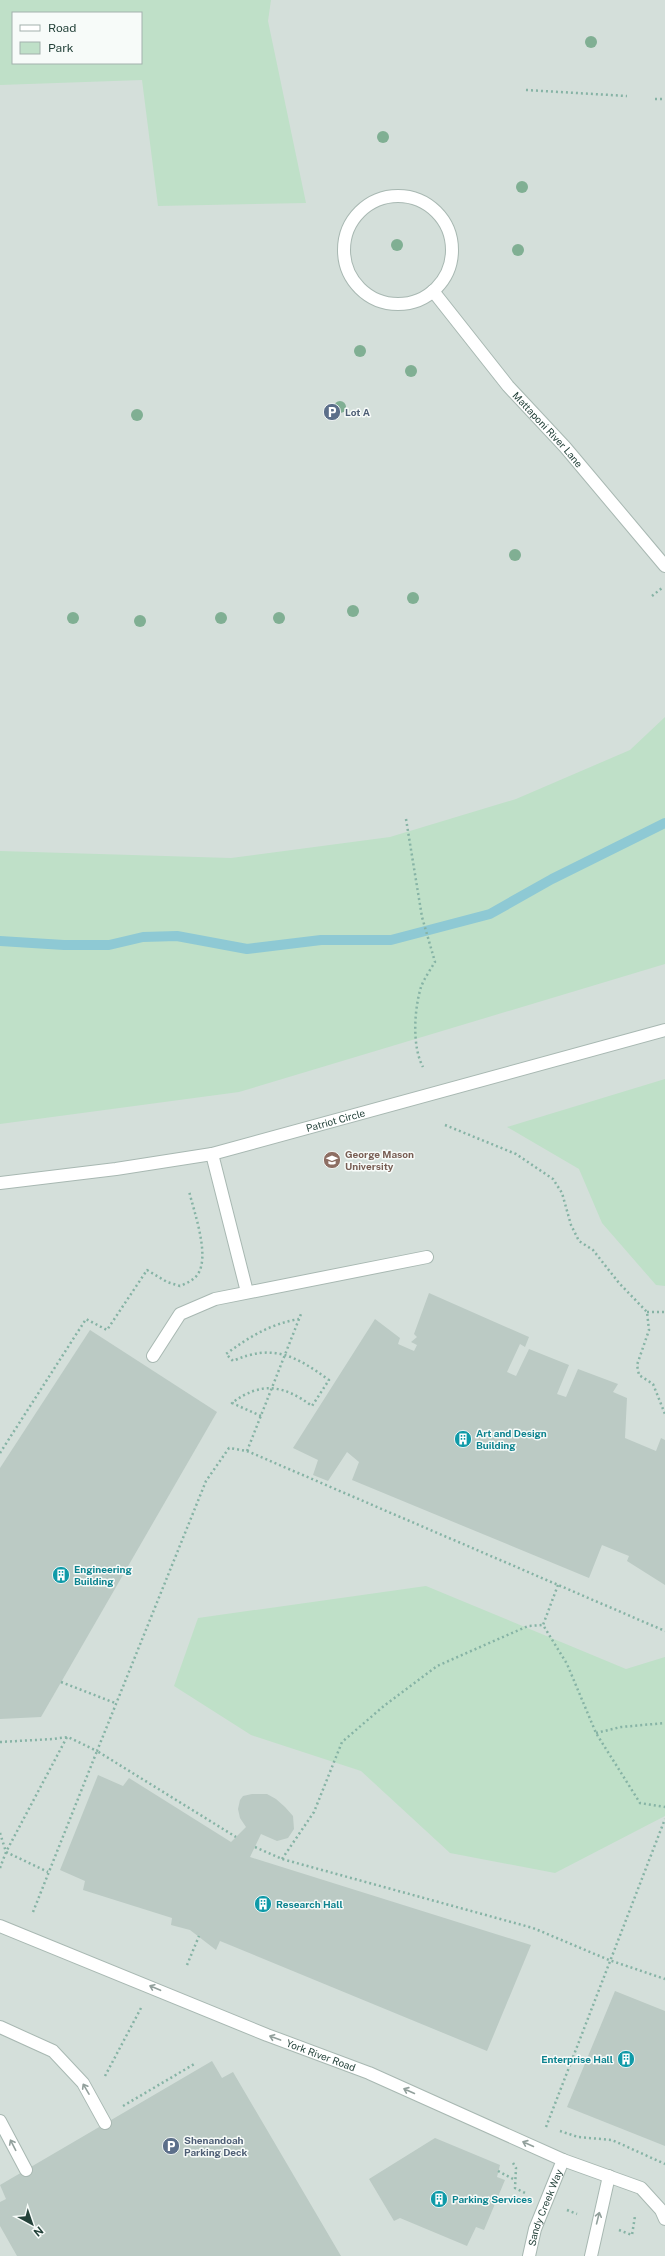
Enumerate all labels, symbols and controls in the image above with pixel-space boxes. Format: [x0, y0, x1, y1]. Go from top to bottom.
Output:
legend [12, 12, 142, 64]
text: Road [48, 21, 76, 35]
text: Park [48, 41, 74, 55]
street label: Mattaponi River Lane [510, 389, 586, 470]
parking icon: Lot A [322, 402, 342, 422]
place label: Lot A [345, 406, 370, 418]
street label: Patriot Circle [305, 1106, 367, 1134]
place label: George Mason University [345, 1148, 414, 1172]
school or university icon: George Mason University [322, 1150, 342, 1170]
place label: Art and Design Building [476, 1427, 547, 1451]
building icon: Art and Design Building [453, 1429, 473, 1449]
place label: Engineering Building [74, 1563, 132, 1587]
building icon: Engineering Building [51, 1565, 71, 1585]
building icon: Research Hall [253, 1894, 273, 1914]
place label: Research Hall [276, 1898, 343, 1910]
one-way arrow [150, 1983, 162, 1991]
one-way arrow [270, 2033, 282, 2041]
street label: York River Road [285, 2037, 357, 2073]
building icon: Enterprise Hall [616, 2049, 636, 2069]
place label: Enterprise Hall [541, 2053, 613, 2065]
one-way arrow [82, 2083, 90, 2095]
one-way arrow [403, 2087, 415, 2094]
place label: Shenandoah Parking Deck [184, 2134, 248, 2158]
parking icon: Shenandoah Parking Deck [161, 2136, 181, 2156]
one-way arrow [9, 2139, 16, 2151]
one-way arrow [522, 2140, 534, 2147]
street label: Sandy Creek Way [525, 2167, 565, 2247]
building icon: Parking Services [429, 2189, 449, 2209]
place label: Parking Services [452, 2193, 532, 2205]
north arrow [12, 2204, 52, 2244]
one-way arrow [595, 2212, 602, 2225]
text: N [31, 2224, 46, 2239]

